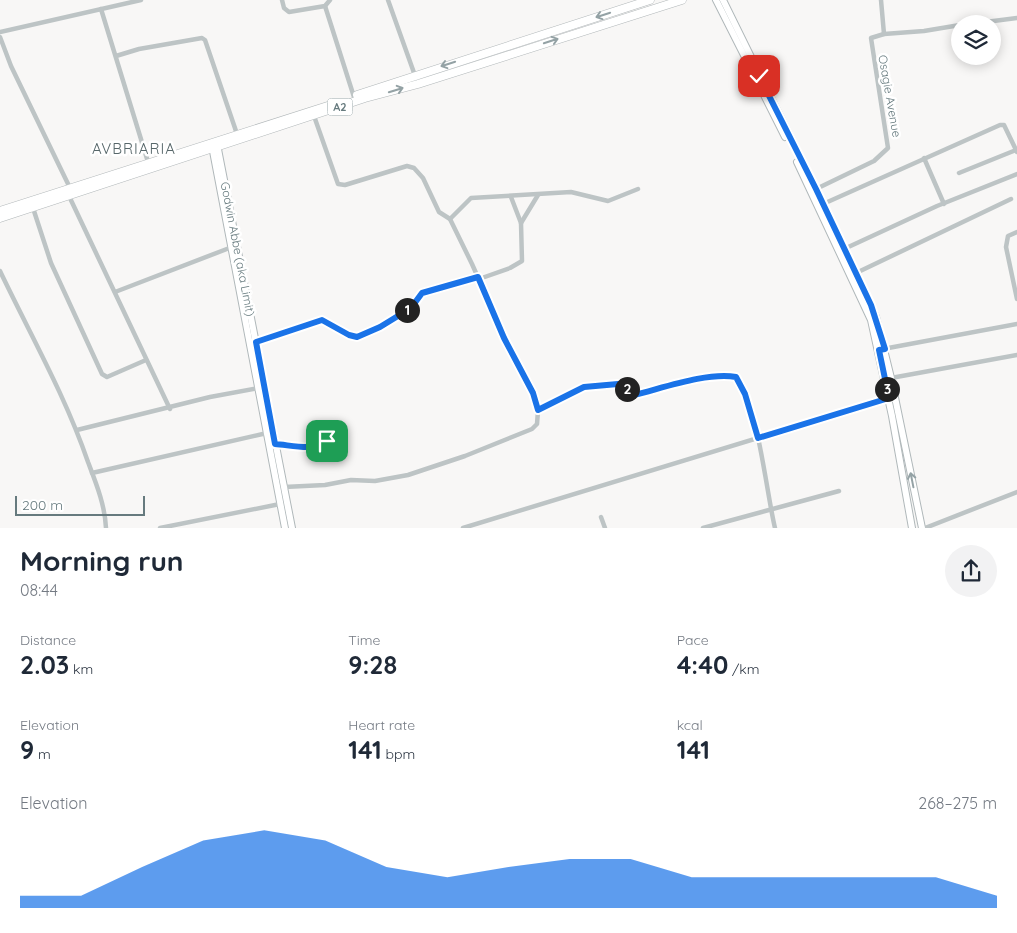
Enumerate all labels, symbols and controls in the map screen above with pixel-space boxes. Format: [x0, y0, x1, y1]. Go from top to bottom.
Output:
one-way arrow [596, 11, 612, 20]
map controls [951, 15, 1001, 65]
button: layers [951, 15, 1001, 65]
one-way arrow [542, 36, 558, 45]
street label: Osagie Avenue [875, 54, 905, 139]
pin [738, 55, 780, 97]
one-way arrow [441, 60, 457, 69]
icon: check [745, 62, 773, 90]
one-way arrow [387, 85, 403, 95]
road number: A2 [328, 98, 352, 115]
district label: AVBRIARIA [92, 139, 176, 158]
street label: Godwin Abbe (aka Limit) [218, 180, 258, 318]
pin: 1 [394, 298, 420, 322]
text: 1 [405, 301, 410, 319]
pin: 2 [614, 376, 640, 402]
pin: 3 [874, 376, 900, 402]
text: 2 [624, 380, 631, 398]
text: 3 [884, 380, 891, 398]
pin [306, 420, 348, 462]
icon: arrive [313, 427, 341, 455]
one-way arrow [907, 473, 916, 489]
scale bar [15, 493, 145, 516]
text: 200 m [22, 496, 63, 514]
text: Morning run [20, 543, 184, 578]
button: share [945, 545, 997, 597]
text: 08:44 [20, 580, 58, 600]
text: Distance [20, 631, 76, 649]
text: Time [348, 631, 380, 649]
text: Pace [677, 631, 709, 649]
text: 2.03 [20, 649, 69, 680]
text: 9:28 [348, 649, 397, 680]
text: 4:40 [677, 649, 728, 680]
text: km [69, 660, 93, 678]
text: /km [728, 660, 760, 678]
text: Elevation [20, 716, 79, 734]
text: Heart rate [348, 716, 415, 734]
text: kcal [677, 716, 703, 734]
text: 9 [20, 734, 34, 765]
text: 141 [348, 734, 382, 765]
text: 141 [677, 734, 710, 765]
text: m [34, 745, 51, 763]
text: bpm [382, 745, 415, 763]
text: Elevation [20, 793, 87, 813]
text: 268–275 m [918, 793, 997, 813]

